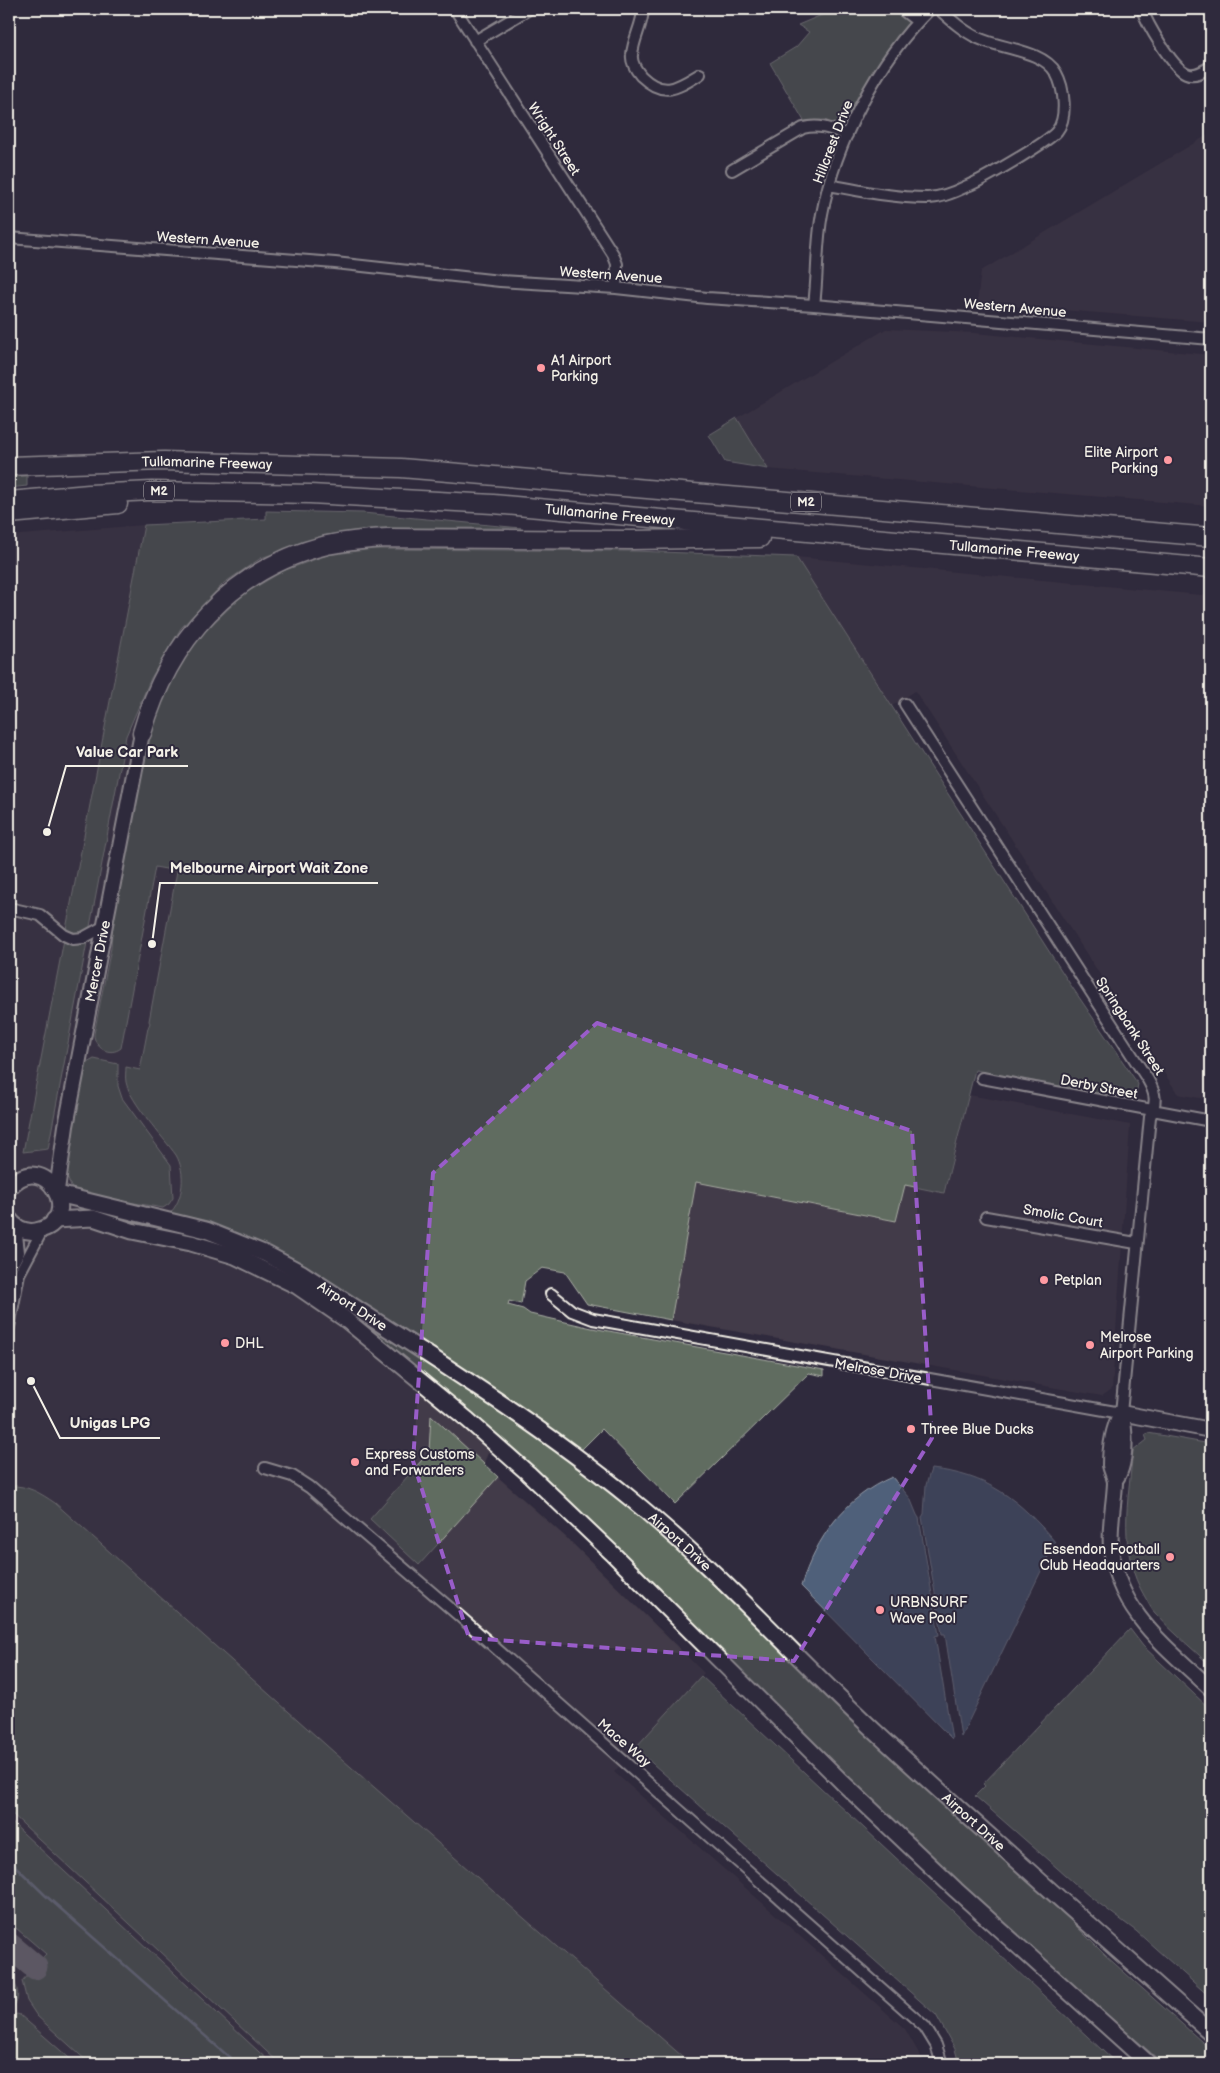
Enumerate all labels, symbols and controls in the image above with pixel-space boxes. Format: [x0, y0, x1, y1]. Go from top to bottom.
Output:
street label: Hillcrest Drive [809, 98, 857, 186]
street label: Wright Street [524, 100, 584, 179]
street label: Western Avenue [156, 228, 260, 252]
street label: Western Avenue [559, 263, 663, 287]
street label: Western Avenue [963, 295, 1067, 321]
place label: A1 Airport Parking [551, 352, 612, 385]
marker: A1 Airport Parking [535, 362, 547, 374]
place label: Elite Airport Parking [1084, 444, 1159, 477]
street label: Tullamarine Freeway [141, 452, 273, 473]
marker: Elite Airport Parking [1162, 454, 1174, 466]
road number: M2 [144, 482, 174, 501]
road number: M2 [791, 492, 821, 512]
street label: Tullamarine Freeway [544, 500, 676, 529]
street label: Tullamarine Freeway [949, 536, 1081, 565]
callout: Value Car Park [66, 736, 188, 766]
text: Value Car Park [76, 743, 178, 762]
callout: Melbourne Airport Wait Zone [160, 853, 378, 883]
text: Melbourne Airport Wait Zone [170, 859, 369, 878]
street label: Mercer Drive [82, 919, 114, 1003]
street label: Springbank Street [1092, 974, 1168, 1079]
street label: Derby Street [1059, 1071, 1140, 1103]
street label: Smolic Court [1022, 1201, 1105, 1231]
place label: Petplan [1054, 1272, 1102, 1289]
marker: Petplan [1038, 1274, 1050, 1286]
street label: Airport Drive [315, 1277, 391, 1335]
place label: Melrose Airport Parking [1100, 1329, 1194, 1362]
place label: DHL [235, 1335, 264, 1352]
marker: DHL [219, 1337, 231, 1349]
marker: Melrose Airport Parking [1084, 1339, 1096, 1351]
street label: Melrose Drive [833, 1355, 923, 1387]
callout: Unigas LPG [60, 1408, 160, 1438]
text: Unigas LPG [70, 1414, 150, 1433]
place label: Three Blue Ducks [921, 1421, 1034, 1438]
marker: Three Blue Ducks [905, 1423, 917, 1435]
place label: Express Customs and Forwarders [365, 1446, 475, 1479]
marker: Express Customs and Forwarders [349, 1456, 361, 1468]
street label: Airport Drive [645, 1509, 715, 1575]
place label: Essendon Football Club Headquarters [1040, 1541, 1160, 1574]
marker: Essendon Football Club Headquarters [1164, 1551, 1176, 1563]
place label: URBNSURF Wave Pool [890, 1594, 968, 1627]
marker: URBNSURF Wave Pool [874, 1604, 886, 1616]
street label: Mace Way [594, 1715, 655, 1771]
street label: Airport Drive [939, 1789, 1009, 1855]

